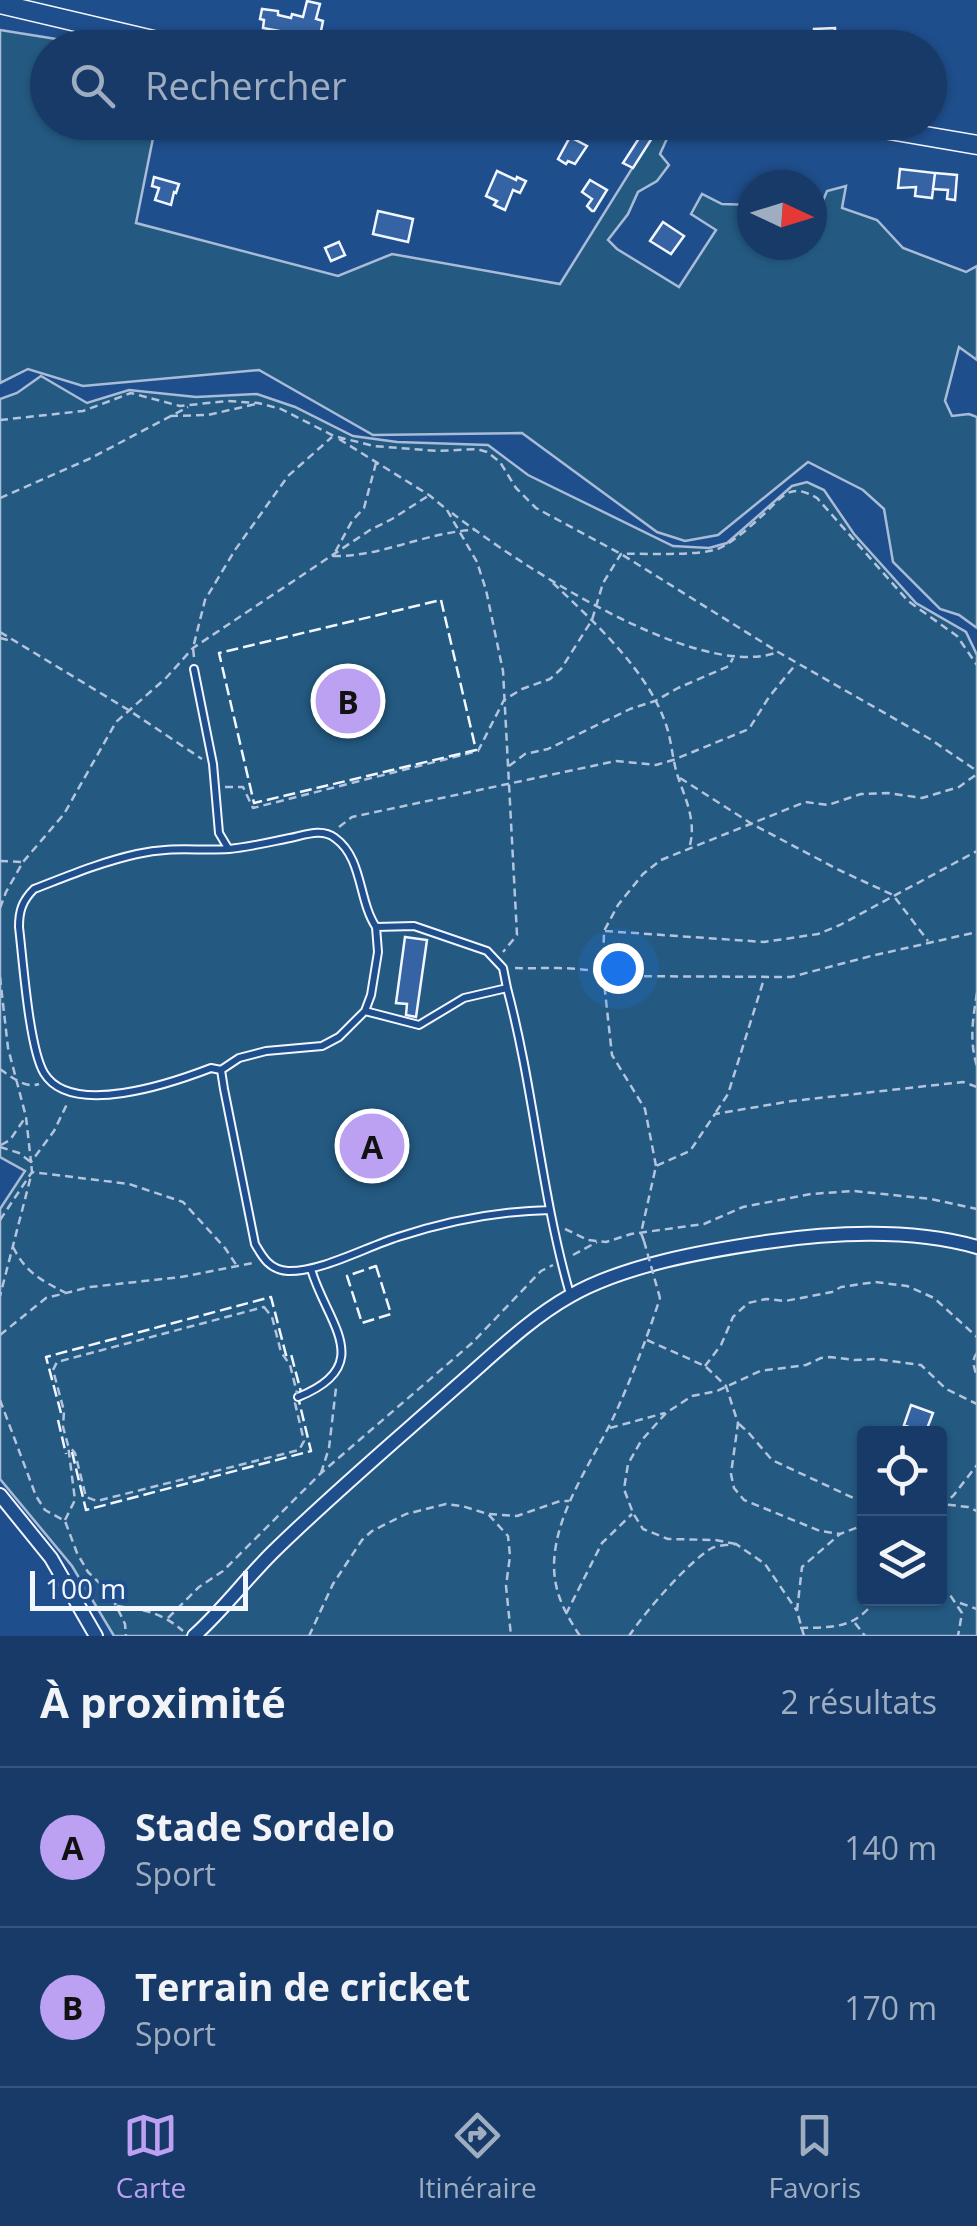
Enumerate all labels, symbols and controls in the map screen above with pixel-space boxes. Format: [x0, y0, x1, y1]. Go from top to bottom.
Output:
search box [30, 30, 947, 140]
icon: search [65, 58, 120, 113]
text: Rechercher [145, 59, 347, 111]
north arrow [737, 170, 827, 260]
pin: B [316, 664, 380, 738]
your location [593, 943, 644, 994]
pin: A [340, 1108, 404, 1184]
map controls [857, 1426, 947, 1606]
button: locate [857, 1426, 947, 1516]
button: layers [857, 1516, 947, 1606]
scale bar [30, 1566, 248, 1610]
text: 100 m [45, 1569, 126, 1607]
text: À proximité [40, 1673, 286, 1730]
text: 2 résultats [781, 1680, 937, 1723]
text: Stade Sordelo [135, 1800, 395, 1852]
text: A [61, 1826, 84, 1869]
text: 140 m [844, 1826, 937, 1869]
text: Sport [135, 1852, 216, 1895]
text: Terrain de cricket [135, 1960, 470, 2012]
text: B [62, 1986, 83, 2029]
text: 170 m [844, 1986, 937, 2029]
text: Sport [135, 2012, 216, 2055]
tab: Carte [116, 2108, 186, 2206]
tab: Itinéraire [418, 2108, 537, 2206]
tab: Favoris [768, 2108, 861, 2206]

